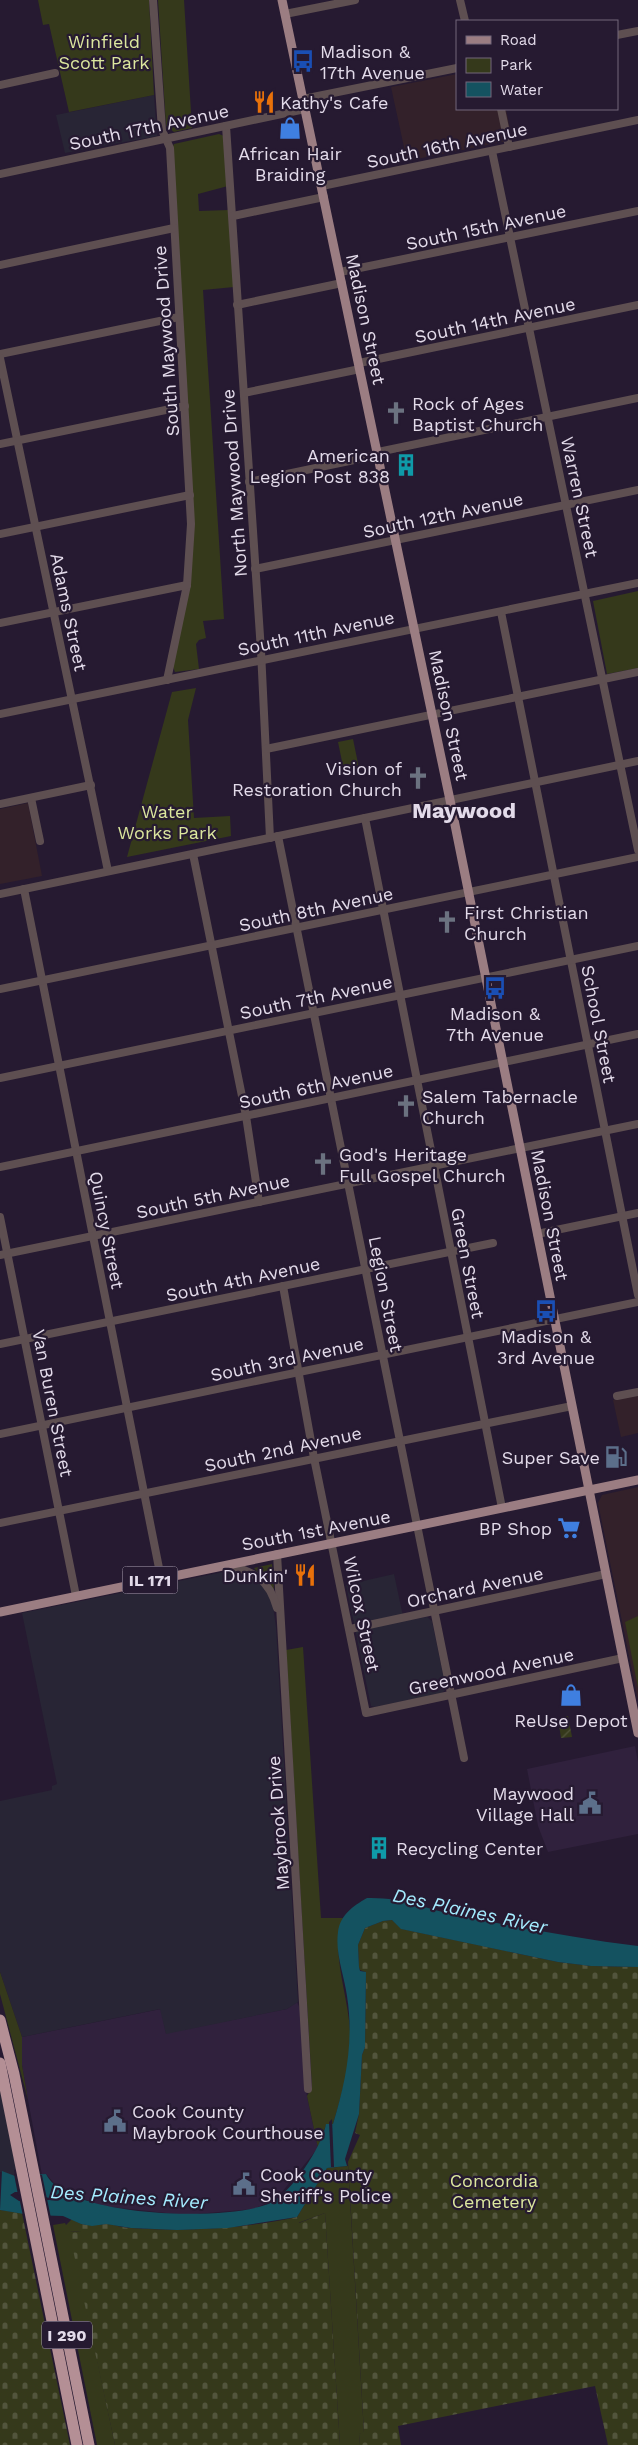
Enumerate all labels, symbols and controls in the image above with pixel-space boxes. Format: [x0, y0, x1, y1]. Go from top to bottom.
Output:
legend [456, 20, 618, 110]
park label: Winfield Scott Park [58, 31, 150, 73]
text: Road [500, 31, 537, 49]
place label: Madison & 17th Avenue [320, 41, 425, 83]
bus stop icon: Madison & 17th Avenue [290, 48, 316, 74]
text: Park [500, 56, 533, 74]
text: Water [500, 81, 543, 99]
restaurant icon: Kathy's Cafe [251, 89, 277, 115]
place label: Kathy's Cafe [280, 92, 388, 113]
street label: South 17th Avenue [67, 100, 231, 154]
shop icon: African Hair Braiding [277, 115, 303, 141]
street label: South 16th Avenue [365, 118, 529, 172]
place label: African Hair Braiding [238, 143, 342, 185]
street label: South 15th Avenue [404, 200, 568, 254]
street label: South Maywood Drive [149, 245, 183, 437]
street label: Madison Street [342, 252, 390, 387]
street label: South 14th Avenue [413, 293, 577, 347]
street label: North Maywood Drive [217, 388, 251, 578]
place label: Rock of Ages Baptist Church [412, 393, 543, 435]
church icon: Rock of Ages Baptist Church [383, 400, 409, 426]
street label: Warren Street [557, 435, 603, 560]
place label: American Legion Post 838 [250, 445, 390, 487]
building icon: American Legion Post 838 [393, 452, 419, 478]
street label: South 12th Avenue [361, 488, 525, 542]
street label: Adams Street [46, 551, 92, 673]
street label: South 11th Avenue [236, 606, 396, 660]
street label: Madison Street [425, 648, 473, 783]
place label: Vision of Restoration Church [232, 758, 402, 800]
church icon: Vision of Restoration Church [405, 765, 431, 791]
district label: Maywood [412, 798, 516, 823]
park label: Water Works Park [117, 801, 217, 843]
street label: South 8th Avenue [237, 882, 395, 936]
place label: First Christian Church [464, 902, 589, 944]
church icon: First Christian Church [434, 909, 460, 935]
street label: School Street [577, 963, 621, 1085]
street label: South 7th Avenue [238, 971, 394, 1023]
bus stop icon: Madison & 7th Avenue [482, 975, 508, 1001]
place label: Madison & 7th Avenue [446, 1003, 544, 1045]
street label: South 6th Avenue [237, 1059, 395, 1113]
place label: Salem Tabernacle Church [422, 1086, 578, 1128]
church icon: Salem Tabernacle Church [393, 1093, 419, 1119]
place label: God's Heritage Full Gospel Church [339, 1144, 506, 1186]
street label: Madison Street [527, 1148, 573, 1283]
church icon: God's Heritage Full Gospel Church [310, 1151, 336, 1177]
street label: Quincy Street [85, 1169, 129, 1291]
street label: South 5th Avenue [134, 1169, 292, 1223]
street label: Green Street [447, 1206, 489, 1321]
street label: Legion Street [364, 1234, 408, 1354]
street label: South 4th Avenue [164, 1252, 322, 1306]
bus stop icon: Madison & 3rd Avenue [533, 1298, 559, 1324]
place label: Madison & 3rd Avenue [497, 1326, 595, 1368]
street label: Van Buren Street [28, 1327, 78, 1479]
street label: South 3rd Avenue [208, 1332, 366, 1386]
street label: South 2nd Avenue [202, 1422, 364, 1476]
fuel station icon: Super Save [603, 1444, 629, 1470]
place label: Super Save [502, 1447, 600, 1468]
street label: South 1st Avenue [240, 1505, 392, 1555]
supermarket icon: BP Shop [556, 1515, 582, 1541]
place label: BP Shop [479, 1518, 552, 1539]
street label: Wilcox Street [339, 1554, 385, 1674]
restaurant icon: Dunkin' [292, 1562, 318, 1588]
street label: Orchard Avenue [405, 1562, 545, 1612]
place label: Dunkin' [223, 1565, 288, 1586]
road number: IL 171 [122, 1566, 178, 1594]
street label: Greenwood Avenue [406, 1643, 576, 1699]
shop icon: ReUse Depot [558, 1682, 584, 1708]
place label: ReUse Depot [514, 1710, 628, 1731]
street label: Maybrook Drive [263, 1755, 293, 1891]
place label: Maywood Village Hall [476, 1783, 574, 1825]
public building icon: Maywood Village Hall [577, 1790, 603, 1816]
building icon: Recycling Center [366, 1835, 392, 1861]
place label: Recycling Center [396, 1838, 543, 1859]
water label: Des Plaines River [391, 1883, 550, 1939]
place label: Cook County Maybrook Courthouse [132, 2101, 324, 2143]
public building icon: Cook County Maybrook Courthouse [102, 2108, 128, 2134]
place label: Cook County Sheriff's Police [260, 2164, 391, 2206]
park label: Concordia Cemetery [450, 2170, 538, 2212]
public building icon: Cook County Sheriff's Police [231, 2171, 257, 2197]
water label: Des Plaines River [50, 2180, 209, 2214]
road number: I 290 [42, 2322, 92, 2348]

